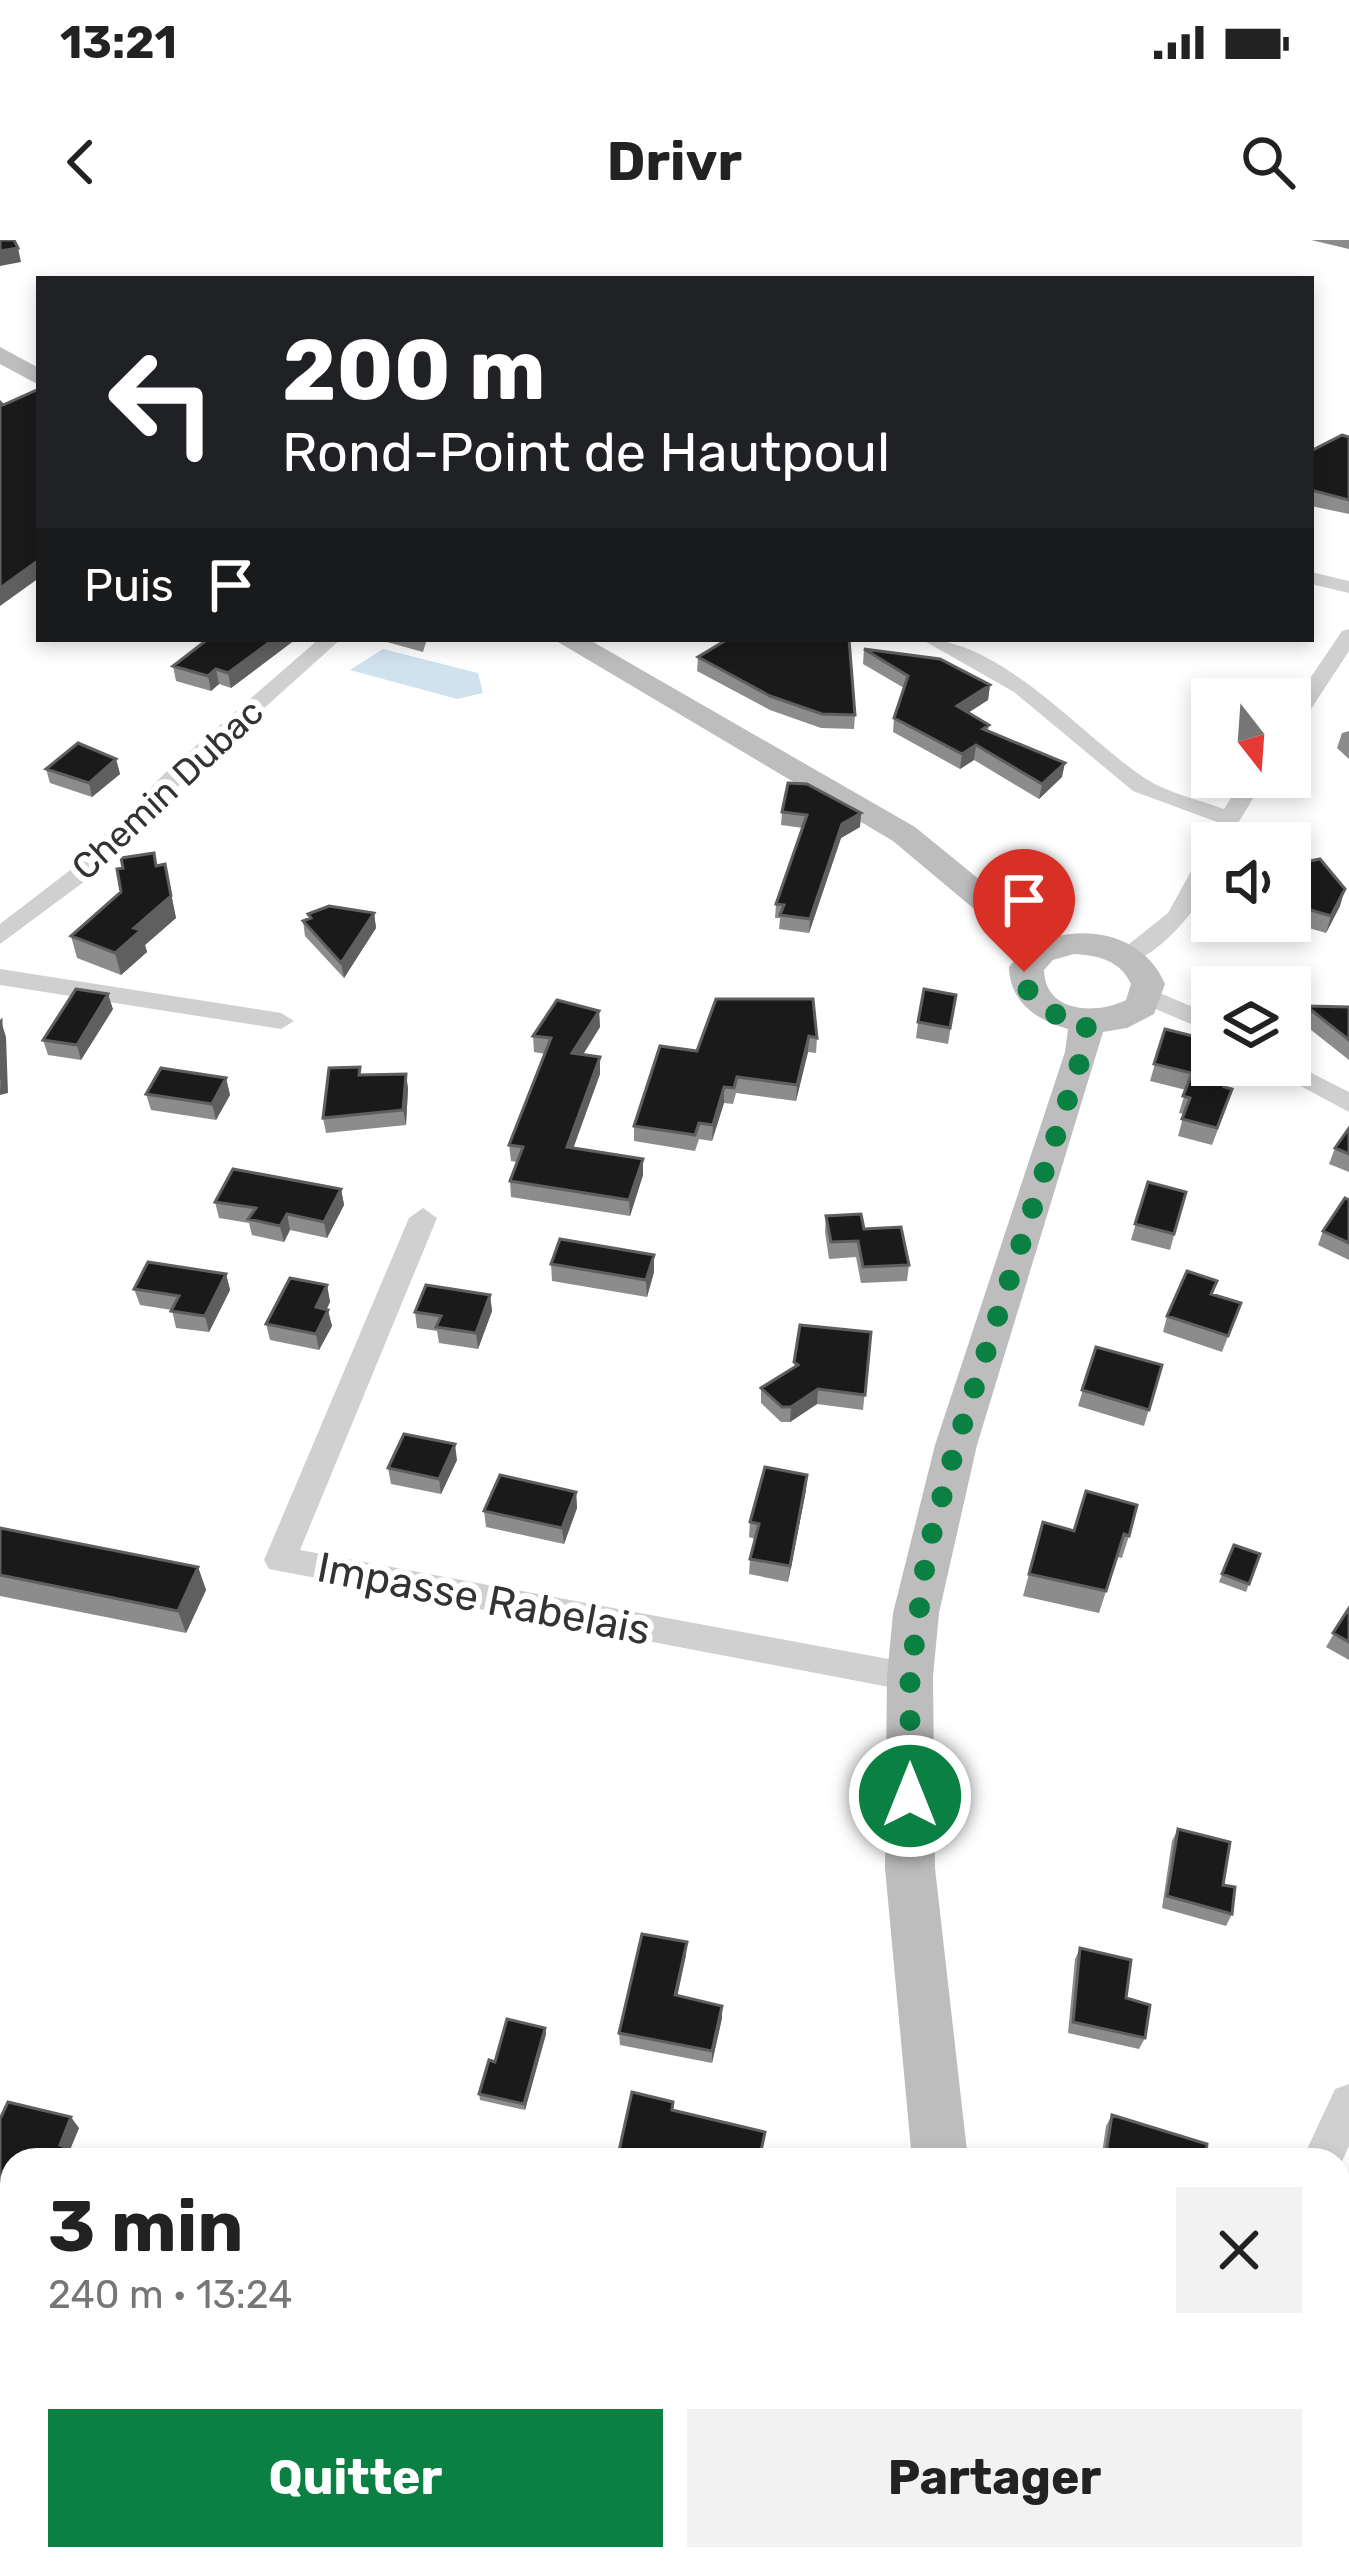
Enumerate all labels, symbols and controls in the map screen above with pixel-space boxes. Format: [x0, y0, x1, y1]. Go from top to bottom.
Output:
text: 13:21 [60, 16, 177, 69]
icon: back [48, 129, 114, 195]
icon: search [1235, 129, 1301, 195]
text: Drivr [607, 130, 742, 194]
text: 200 m [282, 320, 546, 420]
icon: left [84, 324, 240, 480]
text: Rond-Point de Hautpoul [282, 421, 890, 485]
icon: arrive [198, 552, 264, 618]
text: Puis [84, 559, 174, 612]
north arrow [1191, 678, 1311, 798]
map controls [1191, 678, 1311, 1086]
street label: Chemin Dubac [63, 690, 272, 889]
button: sound [1191, 822, 1311, 942]
pin [973, 849, 1075, 972]
icon: arrive [991, 867, 1057, 933]
button: layers [1191, 966, 1311, 1086]
street label: Impasse Rabelais [313, 1542, 654, 1656]
position arrow [847, 1733, 973, 1859]
text: 3 min [48, 2184, 244, 2269]
button: close [1176, 2187, 1302, 2313]
text: 240 m · 13:24 [48, 2272, 293, 2318]
button: Quitter [48, 2409, 663, 2547]
button: Partager [687, 2409, 1302, 2547]

